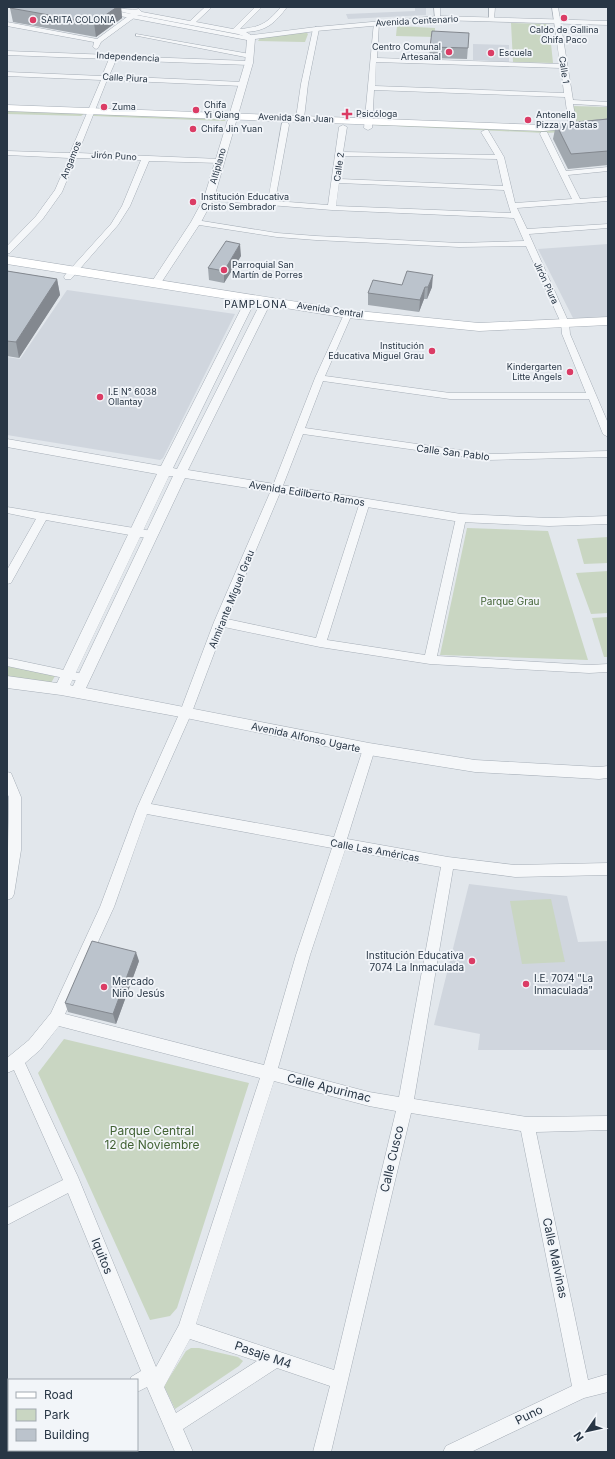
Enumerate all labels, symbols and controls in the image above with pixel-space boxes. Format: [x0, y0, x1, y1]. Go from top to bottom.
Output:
street label: Avenida Centenario [375, 13, 459, 28]
marker: Caldo de Gallina Chifa Paco [559, 13, 569, 23]
place label: SARITA COLONIA [41, 14, 116, 25]
marker: SARITA COLONIA [28, 15, 38, 25]
place label: Caldo de Gallina Chifa Paco [529, 24, 599, 45]
place label: Centro Comunal Artesanal [372, 41, 441, 62]
marker: Centro Comunal Artesanal [444, 47, 454, 57]
place label: Escuela [499, 47, 532, 58]
marker: Escuela [486, 48, 496, 58]
street label: Independencia [96, 49, 160, 64]
street label: Calle 1 [557, 56, 572, 84]
street label: Calle Piura [102, 71, 148, 84]
place label: Chifa Yi Qiang [204, 99, 240, 120]
place label: Zuma [112, 101, 136, 112]
marker: Zuma [99, 102, 109, 112]
marker: Chifa Yi Qiang [191, 105, 201, 115]
marker: Psicóloga [341, 108, 353, 120]
place label: Psicóloga [356, 108, 397, 119]
place label: Antonella Pizza y Pastas [536, 109, 598, 130]
street label: Avenida San Juan [258, 111, 334, 124]
marker: Antonella Pizza y Pastas [523, 115, 533, 125]
place label: Chifa Jin Yuan [201, 123, 262, 134]
marker: Chifa Jin Yuan [188, 124, 198, 134]
street label: Angamos [58, 139, 83, 180]
street label: Altiplano [207, 147, 228, 185]
street label: Jirón Puno [91, 149, 137, 162]
street label: Calle 2 [331, 152, 346, 182]
place label: Institución Educativa Cristo Sembrador [201, 191, 289, 212]
marker: Institución Educativa Cristo Sembrador [188, 197, 198, 207]
place label: Parroquial San Martín de Porres [232, 259, 303, 280]
street label: Jirón Piura [532, 260, 561, 306]
marker: Parroquial San Martín de Porres [219, 265, 229, 275]
district label: PAMPLONA [224, 298, 288, 310]
street label: Avenida Central [296, 299, 364, 320]
place label: Institución Educativa Miguel Grau [328, 340, 424, 361]
marker: Institución Educativa Miguel Grau [427, 346, 437, 356]
place label: Kindergarten Litte Angels [507, 361, 562, 382]
marker: Kindergarten Litte Angels [565, 367, 575, 377]
place label: I.E N° 6038 Ollantay [108, 386, 157, 407]
marker: I.E N° 6038 Ollantay [95, 392, 105, 402]
street label: Calle San Pablo [416, 442, 490, 462]
street label: Avenida Edilberto Ramos [248, 478, 366, 508]
street label: Almirante Miguel Grau [206, 548, 256, 650]
park label: Parque Grau [480, 595, 540, 607]
street label: Avenida Alfonso Ugarte [250, 720, 362, 754]
street label: Calle Las Américas [329, 836, 421, 864]
place label: Institución Educativa 7074 La Inmaculada [366, 949, 464, 973]
marker: Institución Educativa 7074 La Inmaculada [467, 956, 477, 966]
place label: I.E. 7074 "La Inmaculada" [534, 972, 593, 996]
place label: Mercado Niño Jesús [112, 975, 165, 999]
marker: I.E. 7074 "La Inmaculada" [521, 979, 531, 989]
marker: Mercado Niño Jesús [99, 982, 109, 992]
street label: Calle Apurimac [286, 1070, 373, 1105]
park label: Parque Central 12 de Noviembre [104, 1123, 200, 1152]
street label: Calle Cusco [377, 1124, 406, 1194]
street label: Calle Malvinas [540, 1216, 571, 1300]
street label: Iquitos [88, 1235, 117, 1276]
street label: Pasaje M4 [233, 1338, 294, 1371]
legend [8, 1379, 138, 1451]
text: Road [44, 1387, 73, 1402]
street label: Puno [512, 1401, 545, 1428]
text: Park [44, 1407, 70, 1422]
north arrow [567, 1411, 607, 1451]
text: Building [44, 1427, 89, 1442]
text: N [571, 1429, 587, 1444]

